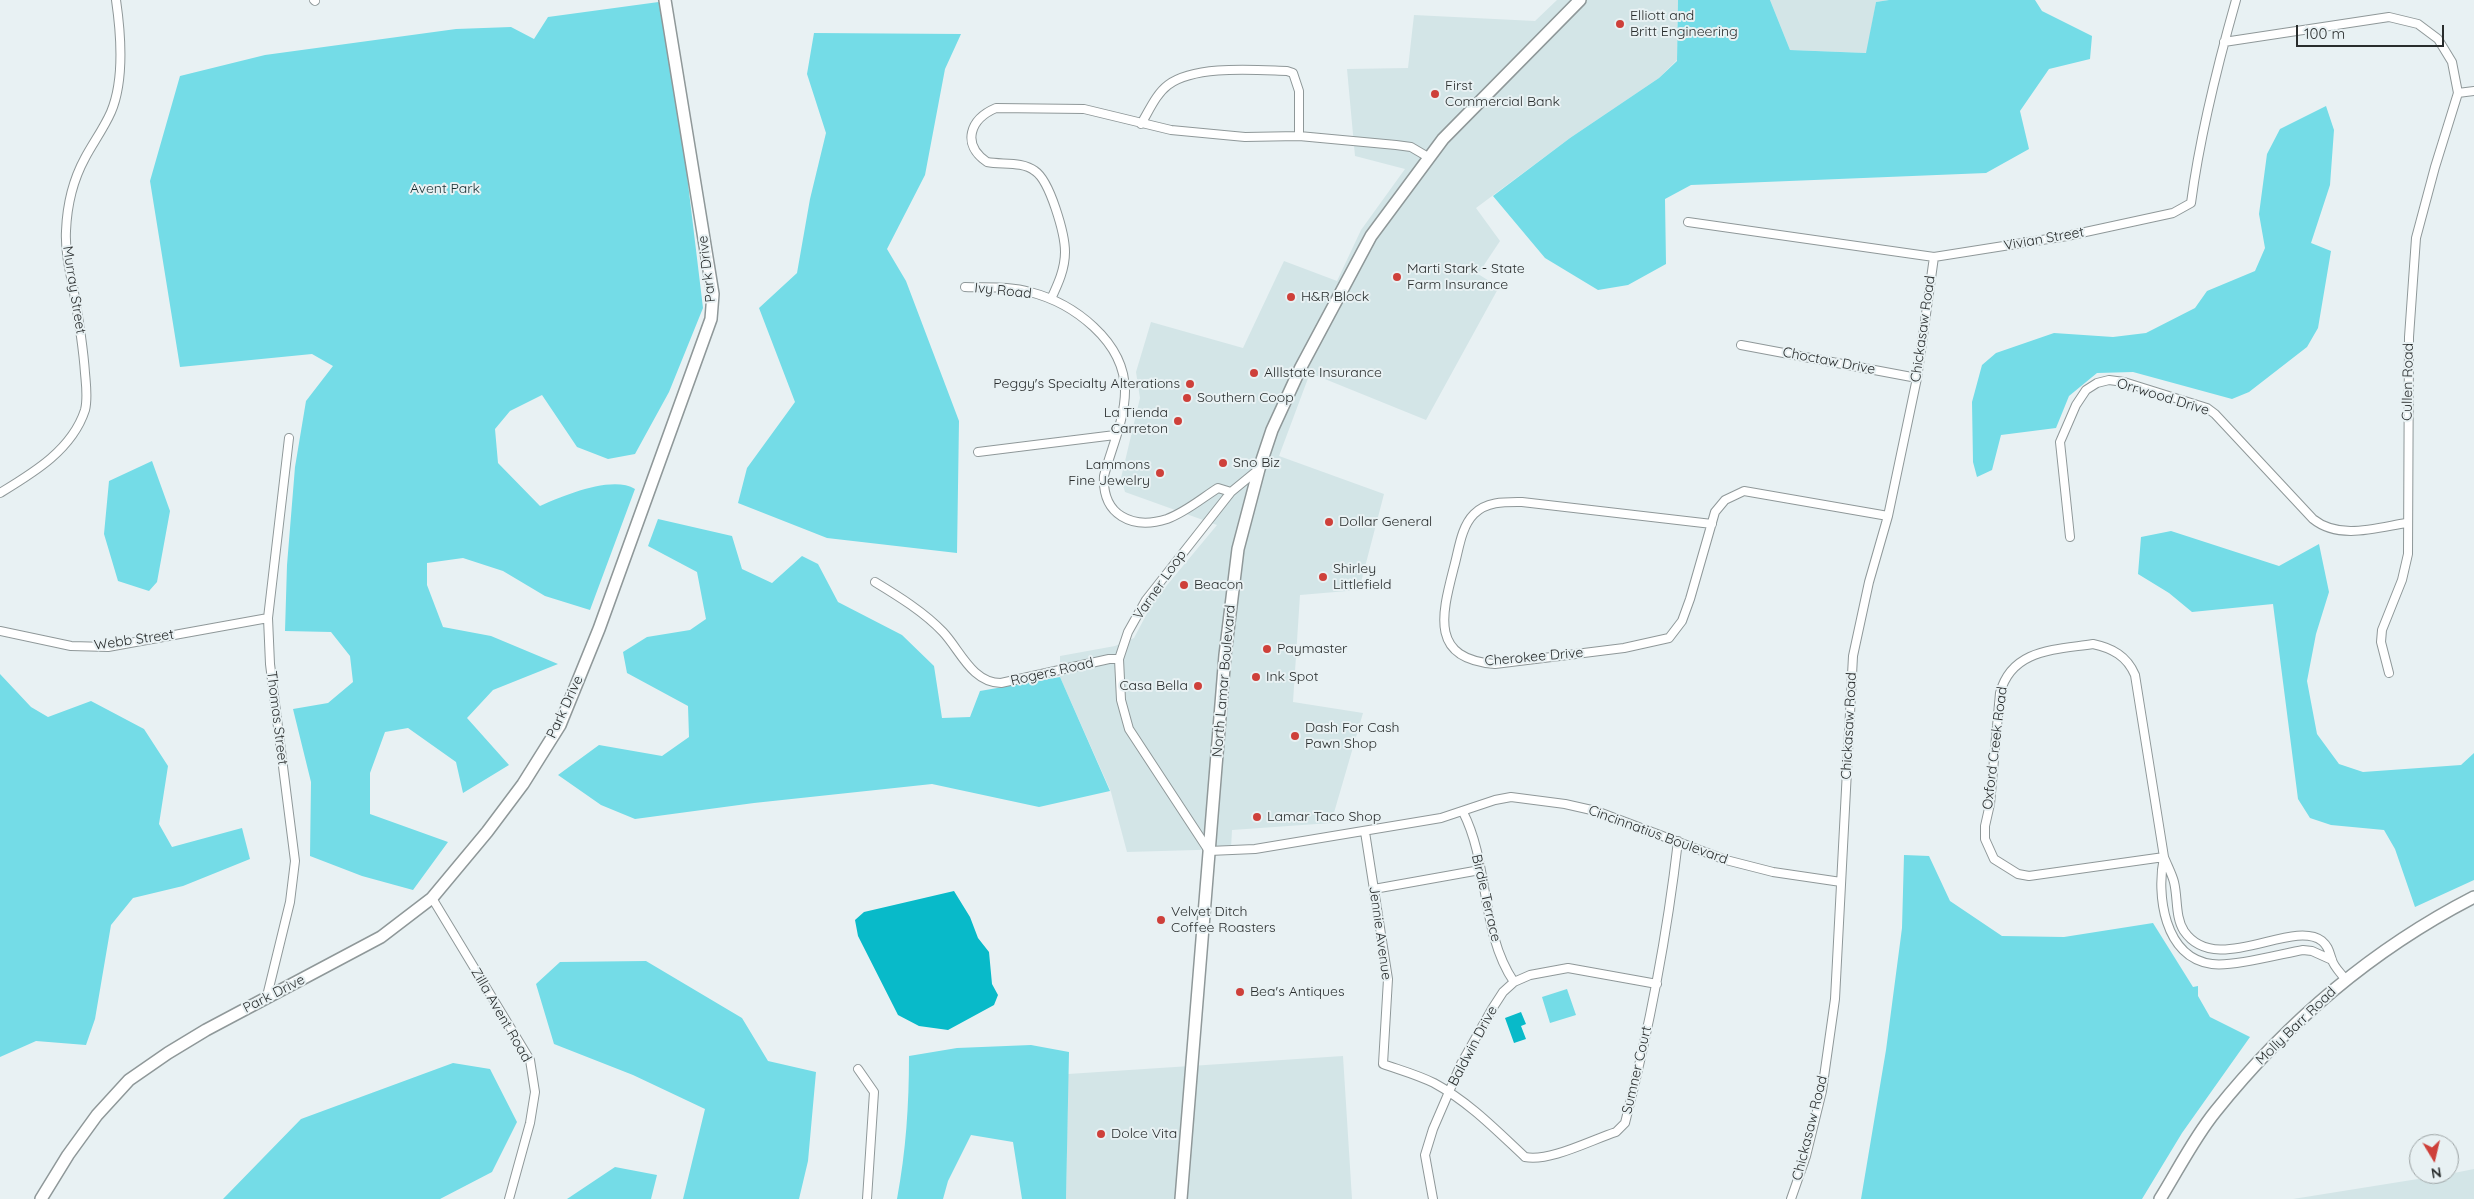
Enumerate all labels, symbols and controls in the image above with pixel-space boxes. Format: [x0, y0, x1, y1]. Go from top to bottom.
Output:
place label: Elliott and Britt Engineering [1630, 8, 1738, 40]
scale bar [2299, 15, 2446, 47]
marker: Elliott and Britt Engineering [1614, 18, 1626, 30]
text: 100 m [2304, 24, 2345, 43]
place label: First Commercial Bank [1445, 78, 1560, 110]
marker: First Commercial Bank [1429, 88, 1441, 100]
park label: Avent Park [410, 181, 480, 197]
street label: Vivian Street [2002, 224, 2086, 254]
street label: Park Drive [695, 235, 719, 303]
street label: Murray Street [59, 245, 89, 335]
place label: Marti Stark - State Farm Insurance [1407, 261, 1525, 294]
marker: Marti Stark - State Farm Insurance [1391, 271, 1403, 283]
street label: Chickasaw Road [1907, 275, 1939, 383]
street label: Ivy Road [974, 280, 1032, 302]
place label: H&R Block [1301, 289, 1369, 305]
marker: H&R Block [1285, 291, 1297, 303]
street label: Cullen Road [2399, 343, 2417, 421]
street label: Choctaw Drive [1781, 344, 1877, 378]
place label: Alllstate Insurance [1264, 365, 1382, 381]
marker: Alllstate Insurance [1248, 367, 1260, 379]
street label: Orrwood Drive [2115, 375, 2211, 419]
place label: Peggy's Specialty Alterations [993, 376, 1180, 392]
marker: Peggy's Specialty Alterations [1184, 378, 1196, 390]
place label: Southern Coop [1197, 390, 1294, 406]
marker: Southern Coop [1181, 392, 1193, 404]
place label: La Tienda Carreton [1104, 405, 1168, 438]
marker: La Tienda Carreton [1172, 415, 1184, 427]
place label: Sno Biz [1233, 455, 1280, 471]
place label: Lammons Fine Jewelry [1068, 457, 1150, 490]
marker: Sno Biz [1217, 457, 1229, 469]
marker: Lammons Fine Jewelry [1154, 467, 1166, 479]
place label: Dollar General [1339, 514, 1432, 530]
marker: Dollar General [1323, 516, 1335, 528]
street label: Varner Loop [1130, 547, 1190, 623]
place label: Shirley Littlefield [1333, 561, 1391, 594]
marker: Shirley Littlefield [1317, 571, 1329, 583]
place label: Beacon [1194, 577, 1243, 593]
marker: Beacon [1178, 579, 1190, 591]
street label: North Lamar Boulevard [1209, 604, 1239, 758]
street label: Webb Street [93, 626, 175, 654]
place label: Paymaster [1277, 641, 1348, 657]
marker: Paymaster [1261, 643, 1273, 655]
street label: Cherokee Drive [1484, 644, 1584, 670]
street label: Rogers Road [1009, 654, 1095, 690]
place label: Ink Spot [1266, 669, 1318, 685]
street label: Thomas Street [263, 670, 291, 766]
marker: Ink Spot [1250, 671, 1262, 683]
street label: Chickasaw Road [1838, 672, 1860, 780]
street label: Park Drive [543, 673, 587, 741]
place label: Casa Bella [1119, 678, 1188, 694]
marker: Casa Bella [1192, 680, 1204, 692]
street label: Oxford Creek Road [1979, 686, 2011, 810]
place label: Dash For Cash Pawn Shop [1305, 720, 1399, 752]
marker: Dash For Cash Pawn Shop [1289, 730, 1301, 742]
street label: Cincinnatius Boulevard [1586, 802, 1730, 868]
place label: Lamar Taco Shop [1267, 809, 1381, 825]
marker: Lamar Taco Shop [1251, 811, 1263, 823]
street label: Birdie Terrace [1468, 853, 1504, 943]
street label: Jennie Avenue [1365, 885, 1395, 981]
place label: Velvet Ditch Coffee Roasters [1171, 904, 1276, 936]
marker: Velvet Ditch Coffee Roasters [1155, 914, 1167, 926]
street label: Zilla Avent Road [467, 965, 535, 1065]
street label: Park Drive [240, 971, 308, 1017]
street label: Molly Barr Road [2252, 983, 2340, 1069]
place label: Bea's Antiques [1250, 984, 1344, 1000]
marker: Bea's Antiques [1234, 986, 1246, 998]
street label: Baldwin Drive [1445, 1003, 1501, 1089]
street label: Sumner Court [1619, 1024, 1655, 1116]
street label: Chickasaw Road [1789, 1074, 1831, 1182]
place label: Dolce Vita [1111, 1126, 1177, 1142]
marker: Dolce Vita [1095, 1128, 1107, 1140]
north arrow [2409, 1134, 2459, 1184]
text: N [2430, 1163, 2443, 1183]

